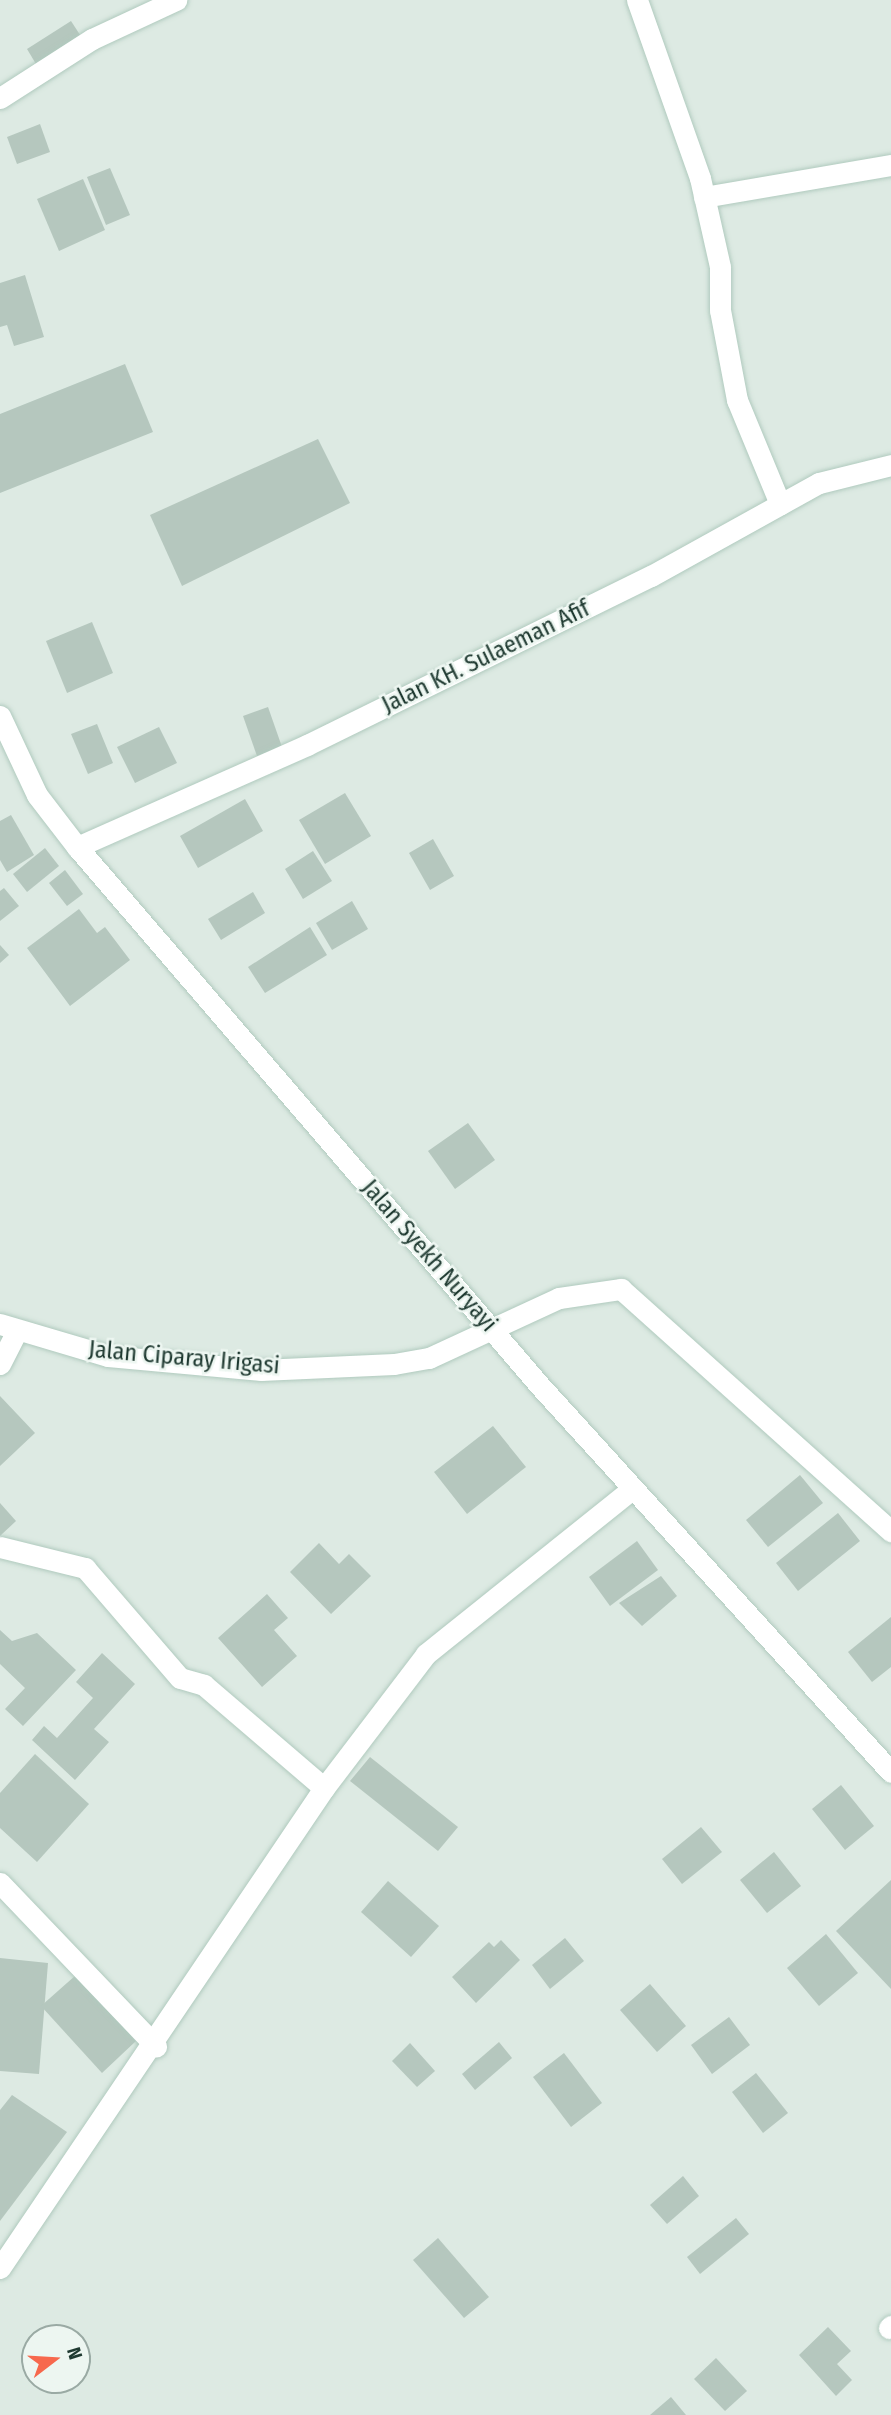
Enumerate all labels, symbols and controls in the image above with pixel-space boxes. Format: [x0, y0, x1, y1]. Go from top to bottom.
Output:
street label: Jalan KH. Sulaeman Afif [377, 594, 595, 720]
street label: Jalan Syekh Nuryayi [355, 1174, 503, 1338]
street label: Jalan Ciparay Irigasi [87, 1335, 281, 1381]
north arrow [21, 2324, 91, 2394]
text: N [62, 2344, 87, 2362]

